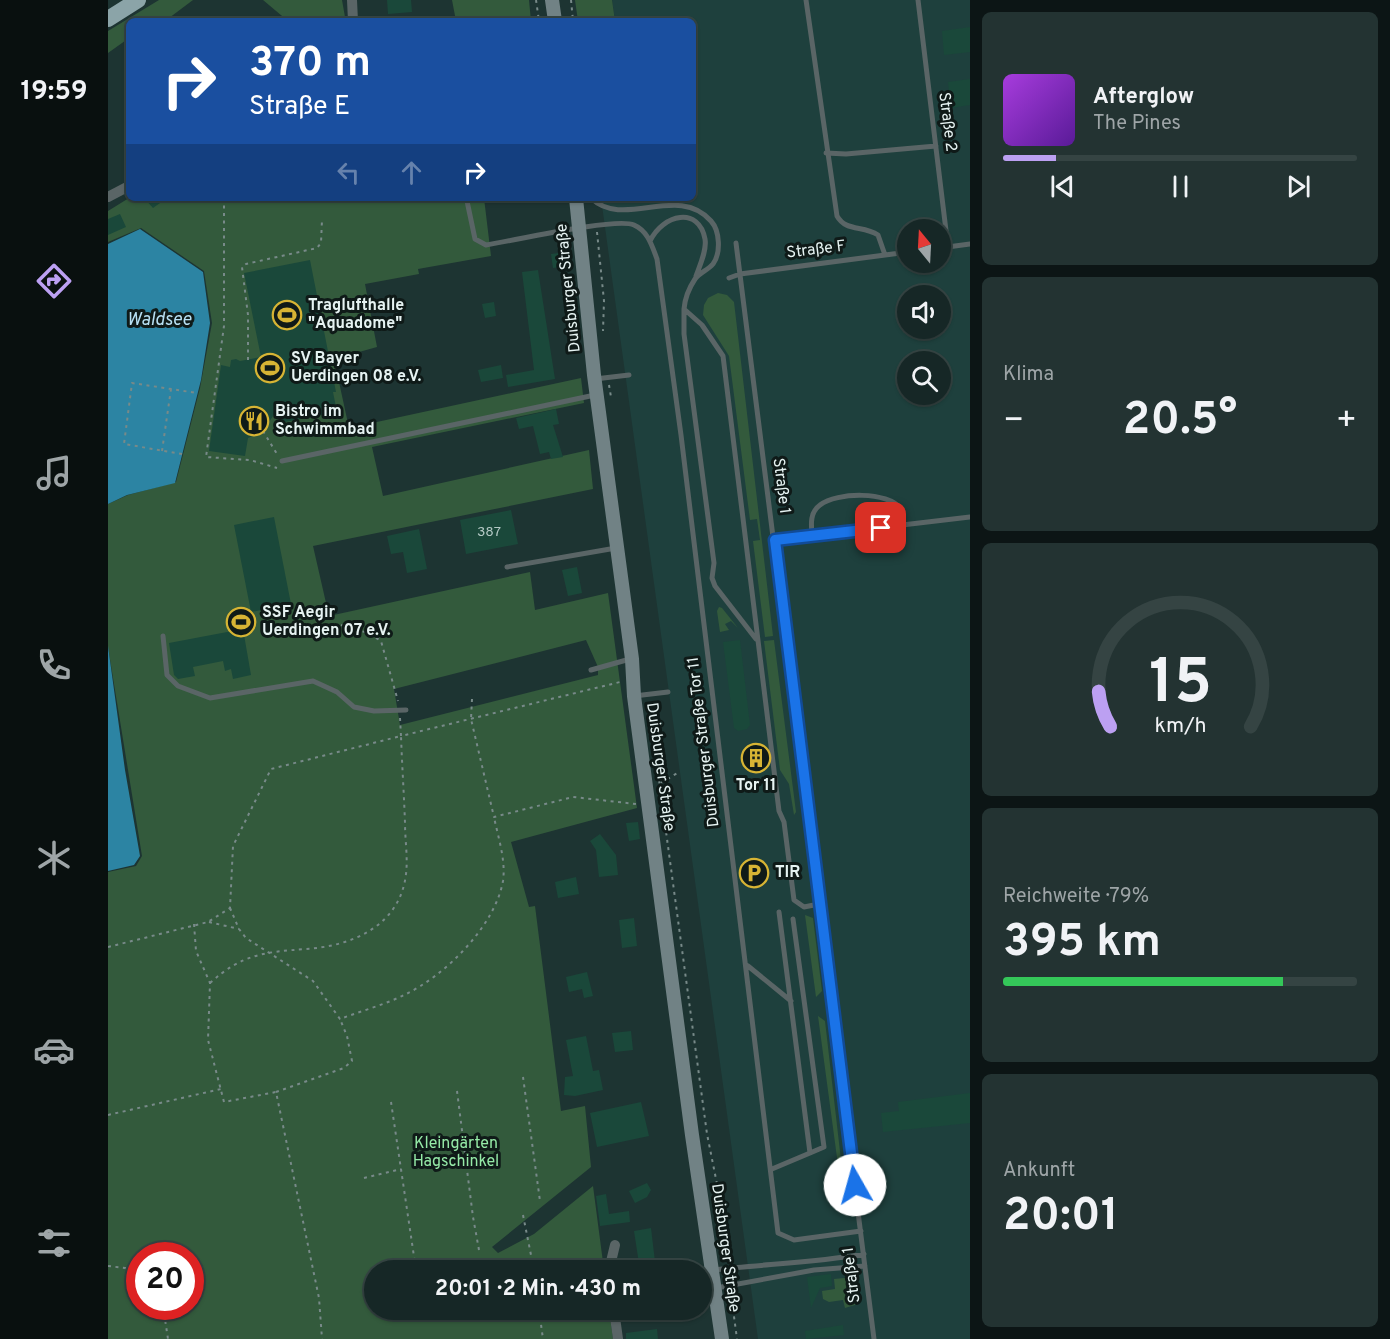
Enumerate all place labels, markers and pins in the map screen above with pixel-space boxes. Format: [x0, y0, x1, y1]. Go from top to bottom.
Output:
place label: Traglufthalle "Aquadome" [308, 296, 404, 334]
sports icon: Traglufthalle "Aquadome" [271, 299, 303, 331]
place label: SV Bayer Uerdingen 08 e.V. [291, 349, 422, 387]
sports icon: SV Bayer Uerdingen 08 e.V. [254, 352, 286, 384]
place label: Bistro im Schwimmbad [275, 402, 375, 440]
restaurant icon: Bistro im Schwimmbad [238, 405, 270, 437]
pin [855, 502, 906, 553]
place label: SSF Aegir Uerdingen 07 e.V. [262, 603, 391, 641]
sports icon: SSF Aegir Uerdingen 07 e.V. [225, 606, 257, 638]
building icon: Tor 11 [740, 742, 772, 774]
place label: Tor 11 [736, 776, 776, 796]
parking icon: TIR [738, 857, 770, 889]
place label: TIR [775, 863, 800, 883]

